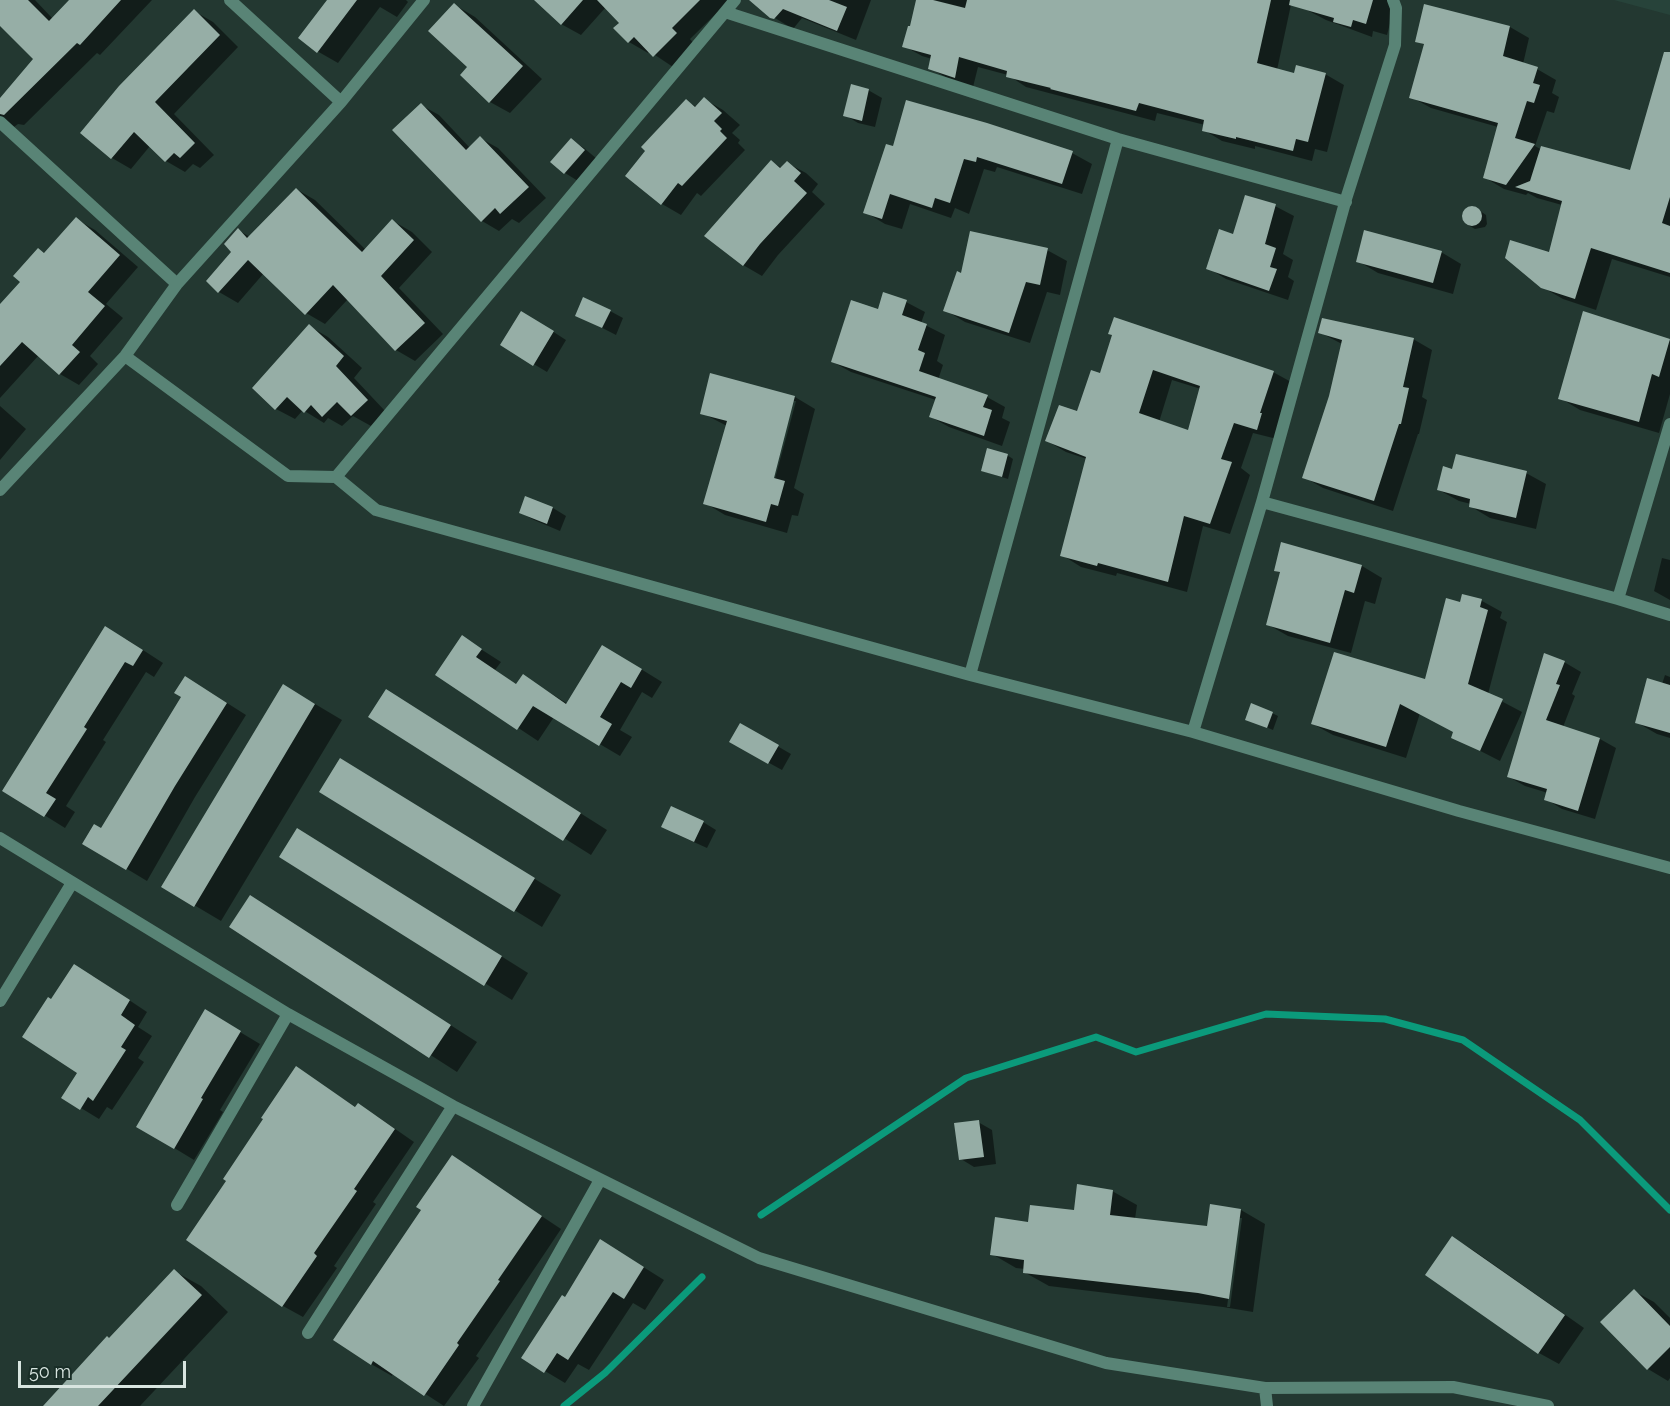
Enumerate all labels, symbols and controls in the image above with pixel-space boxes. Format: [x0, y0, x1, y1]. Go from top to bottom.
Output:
scale bar [21, 1349, 189, 1387]
text: 50 m [29, 1361, 71, 1382]

